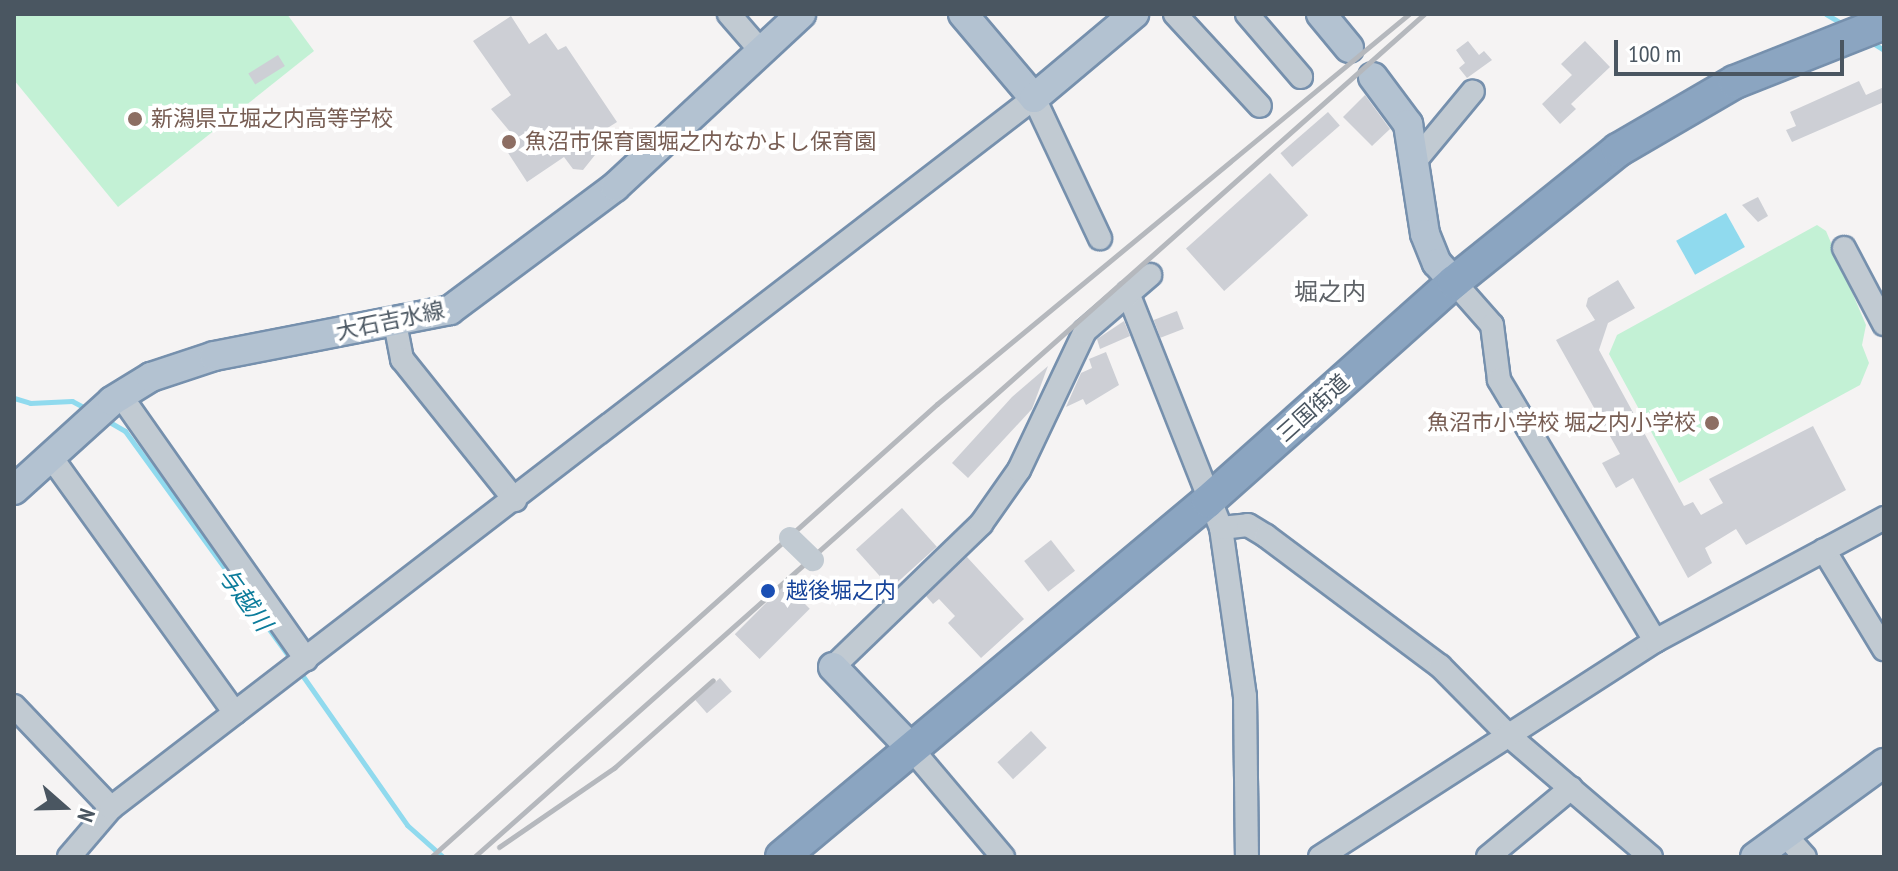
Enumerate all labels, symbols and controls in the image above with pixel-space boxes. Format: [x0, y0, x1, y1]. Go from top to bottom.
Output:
scale bar [1618, 24, 1848, 74]
text: 100 m [1628, 38, 1681, 69]
place label: 新潟県立堀之内高等学校 [151, 106, 393, 132]
marker: 新潟県立堀之内高等学校 [126, 110, 144, 128]
place label: 魚沼市保育園堀之内なかよし保育園 [525, 129, 877, 155]
marker: 魚沼市保育園堀之内なかよし保育園 [500, 133, 518, 151]
district label: 堀之内 [1294, 278, 1366, 306]
street label: 大石吉水線 [333, 297, 447, 345]
street label: 三国街道 [1271, 369, 1355, 447]
place label: 魚沼市小学校 堀之内小学校 [1427, 410, 1696, 436]
marker: 魚沼市小学校 堀之内小学校 [1703, 414, 1721, 432]
water label: 与越川 [212, 561, 278, 637]
place label: 越後堀之内 [786, 578, 896, 604]
marker: 越後堀之内 [757, 580, 779, 602]
north arrow [24, 767, 104, 847]
text: N [71, 805, 102, 826]

